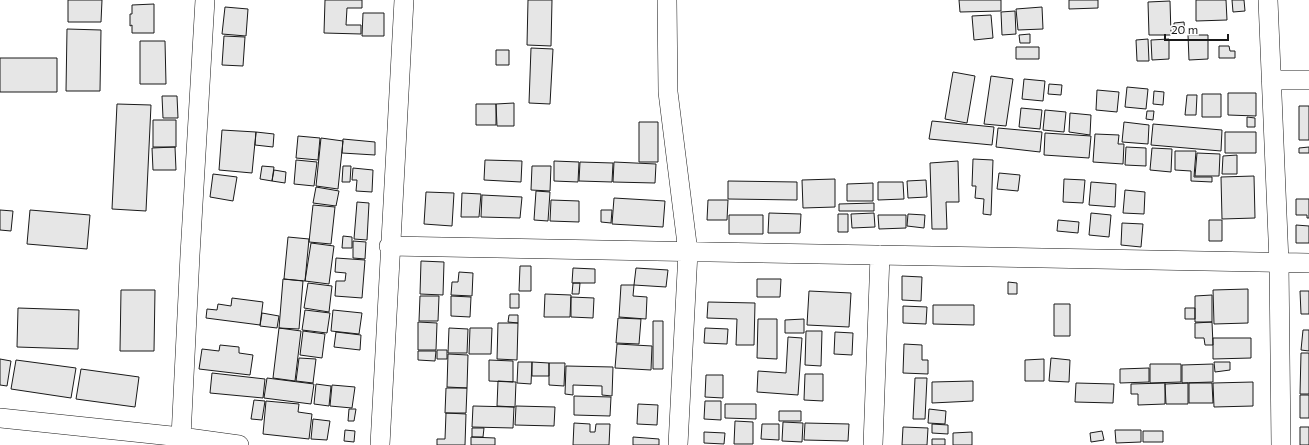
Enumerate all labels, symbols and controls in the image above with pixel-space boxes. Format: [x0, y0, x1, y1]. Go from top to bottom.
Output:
scale bar [1165, 16, 1228, 42]
text: 20 m [1171, 22, 1198, 36]

